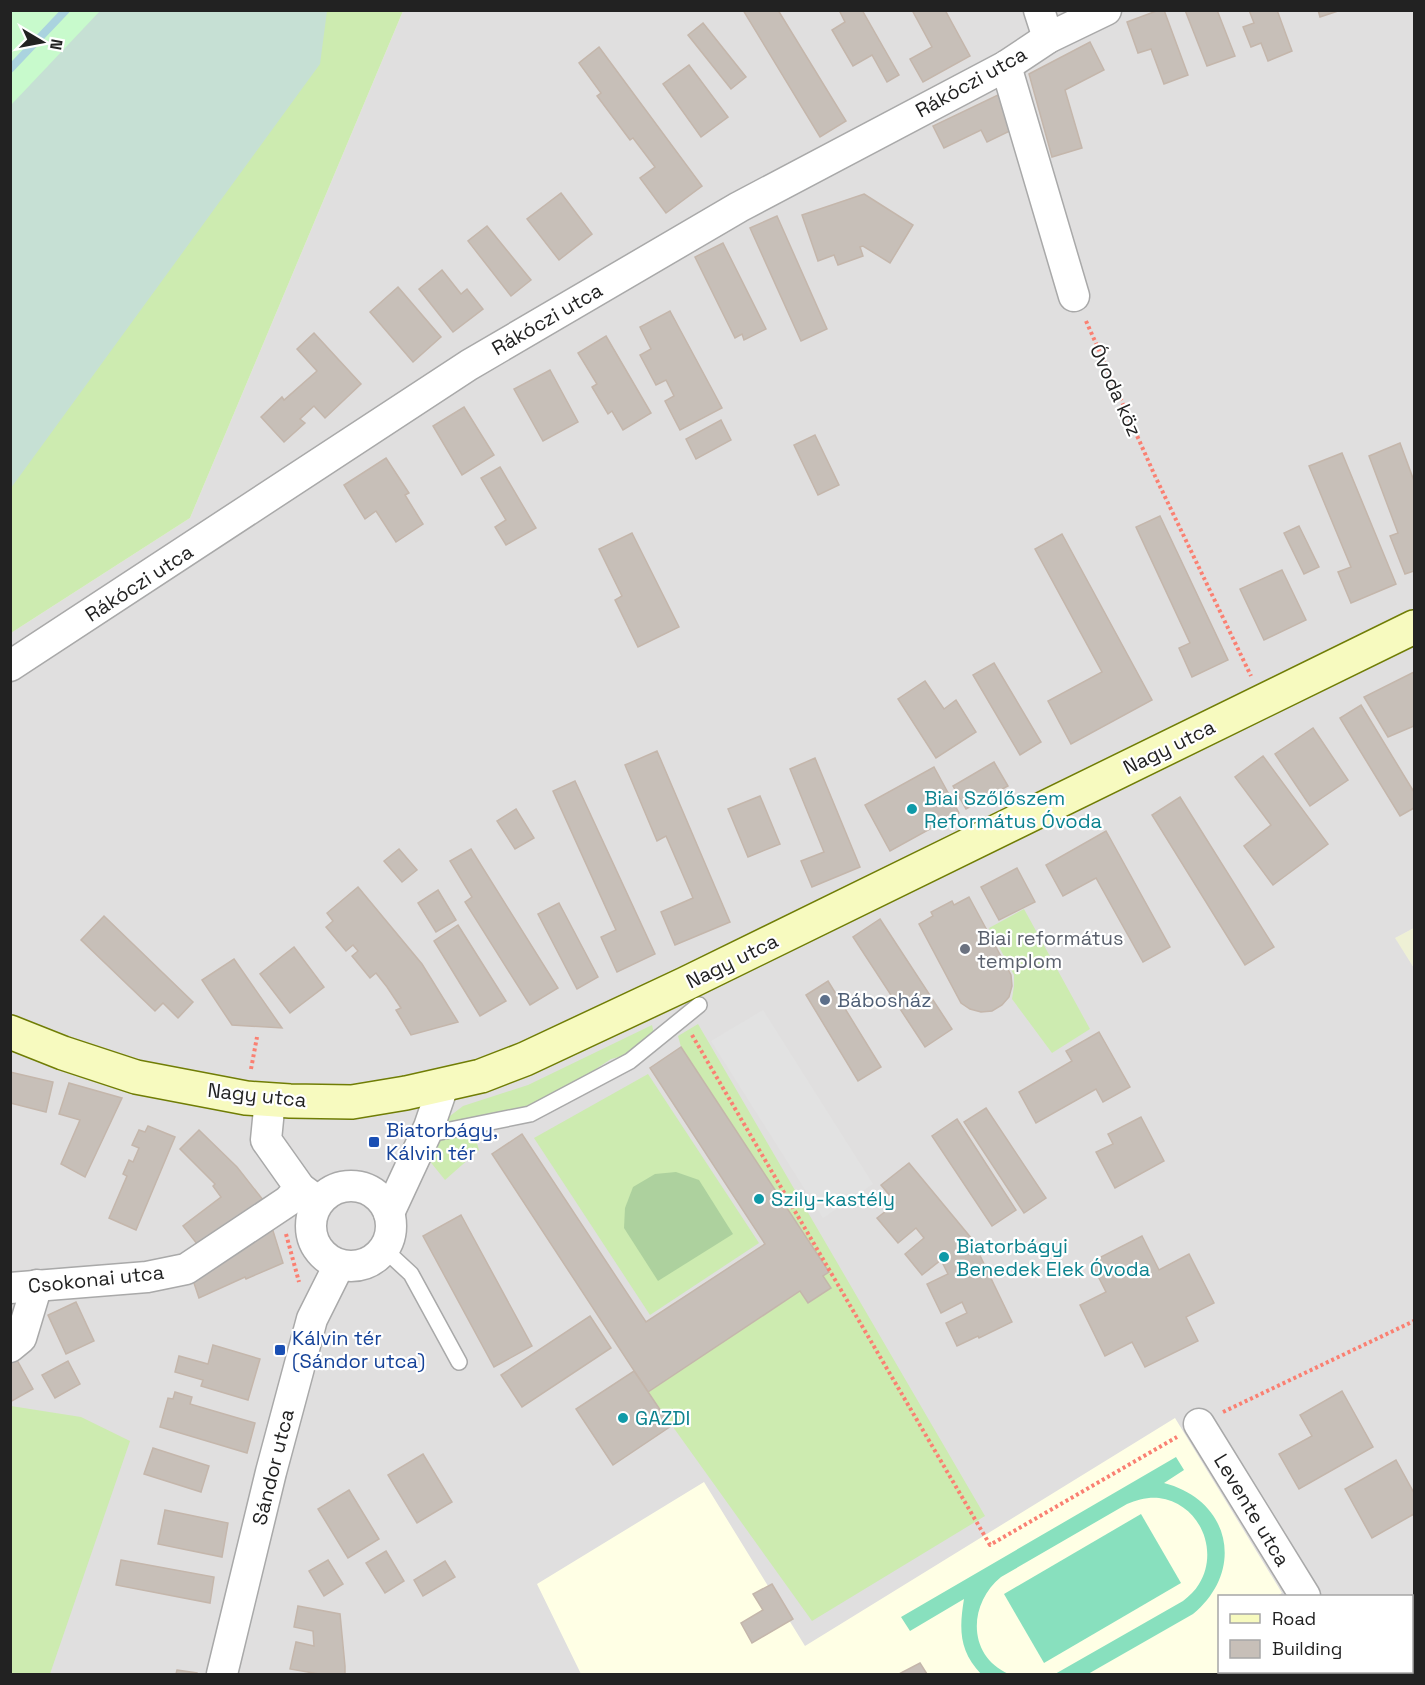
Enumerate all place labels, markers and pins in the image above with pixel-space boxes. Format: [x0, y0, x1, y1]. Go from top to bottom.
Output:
place label: Biai Szőlőszem Református Óvoda [924, 785, 1102, 834]
marker: Biai Szőlőszem Református Óvoda [905, 802, 919, 816]
place label: Biai református templom [977, 925, 1124, 974]
marker: Biai református templom [958, 942, 972, 956]
place label: Bábosház [837, 987, 932, 1013]
marker: Bábosház [818, 993, 832, 1007]
place label: Biatorbágy, Kálvin tér [386, 1117, 498, 1166]
marker: Biatorbágy, Kálvin tér [367, 1135, 381, 1149]
place label: Szily-kastély [771, 1186, 895, 1212]
marker: Szily-kastély [752, 1192, 766, 1206]
place label: Biatorbágyi Benedek Elek Óvoda [956, 1233, 1150, 1282]
marker: Biatorbágyi Benedek Elek Óvoda [937, 1250, 951, 1264]
place label: Kálvin tér (Sándor utca) [292, 1325, 425, 1374]
marker: Kálvin tér (Sándor utca) [273, 1343, 287, 1357]
place label: GAZDI [635, 1405, 690, 1431]
marker: GAZDI [616, 1411, 630, 1425]

